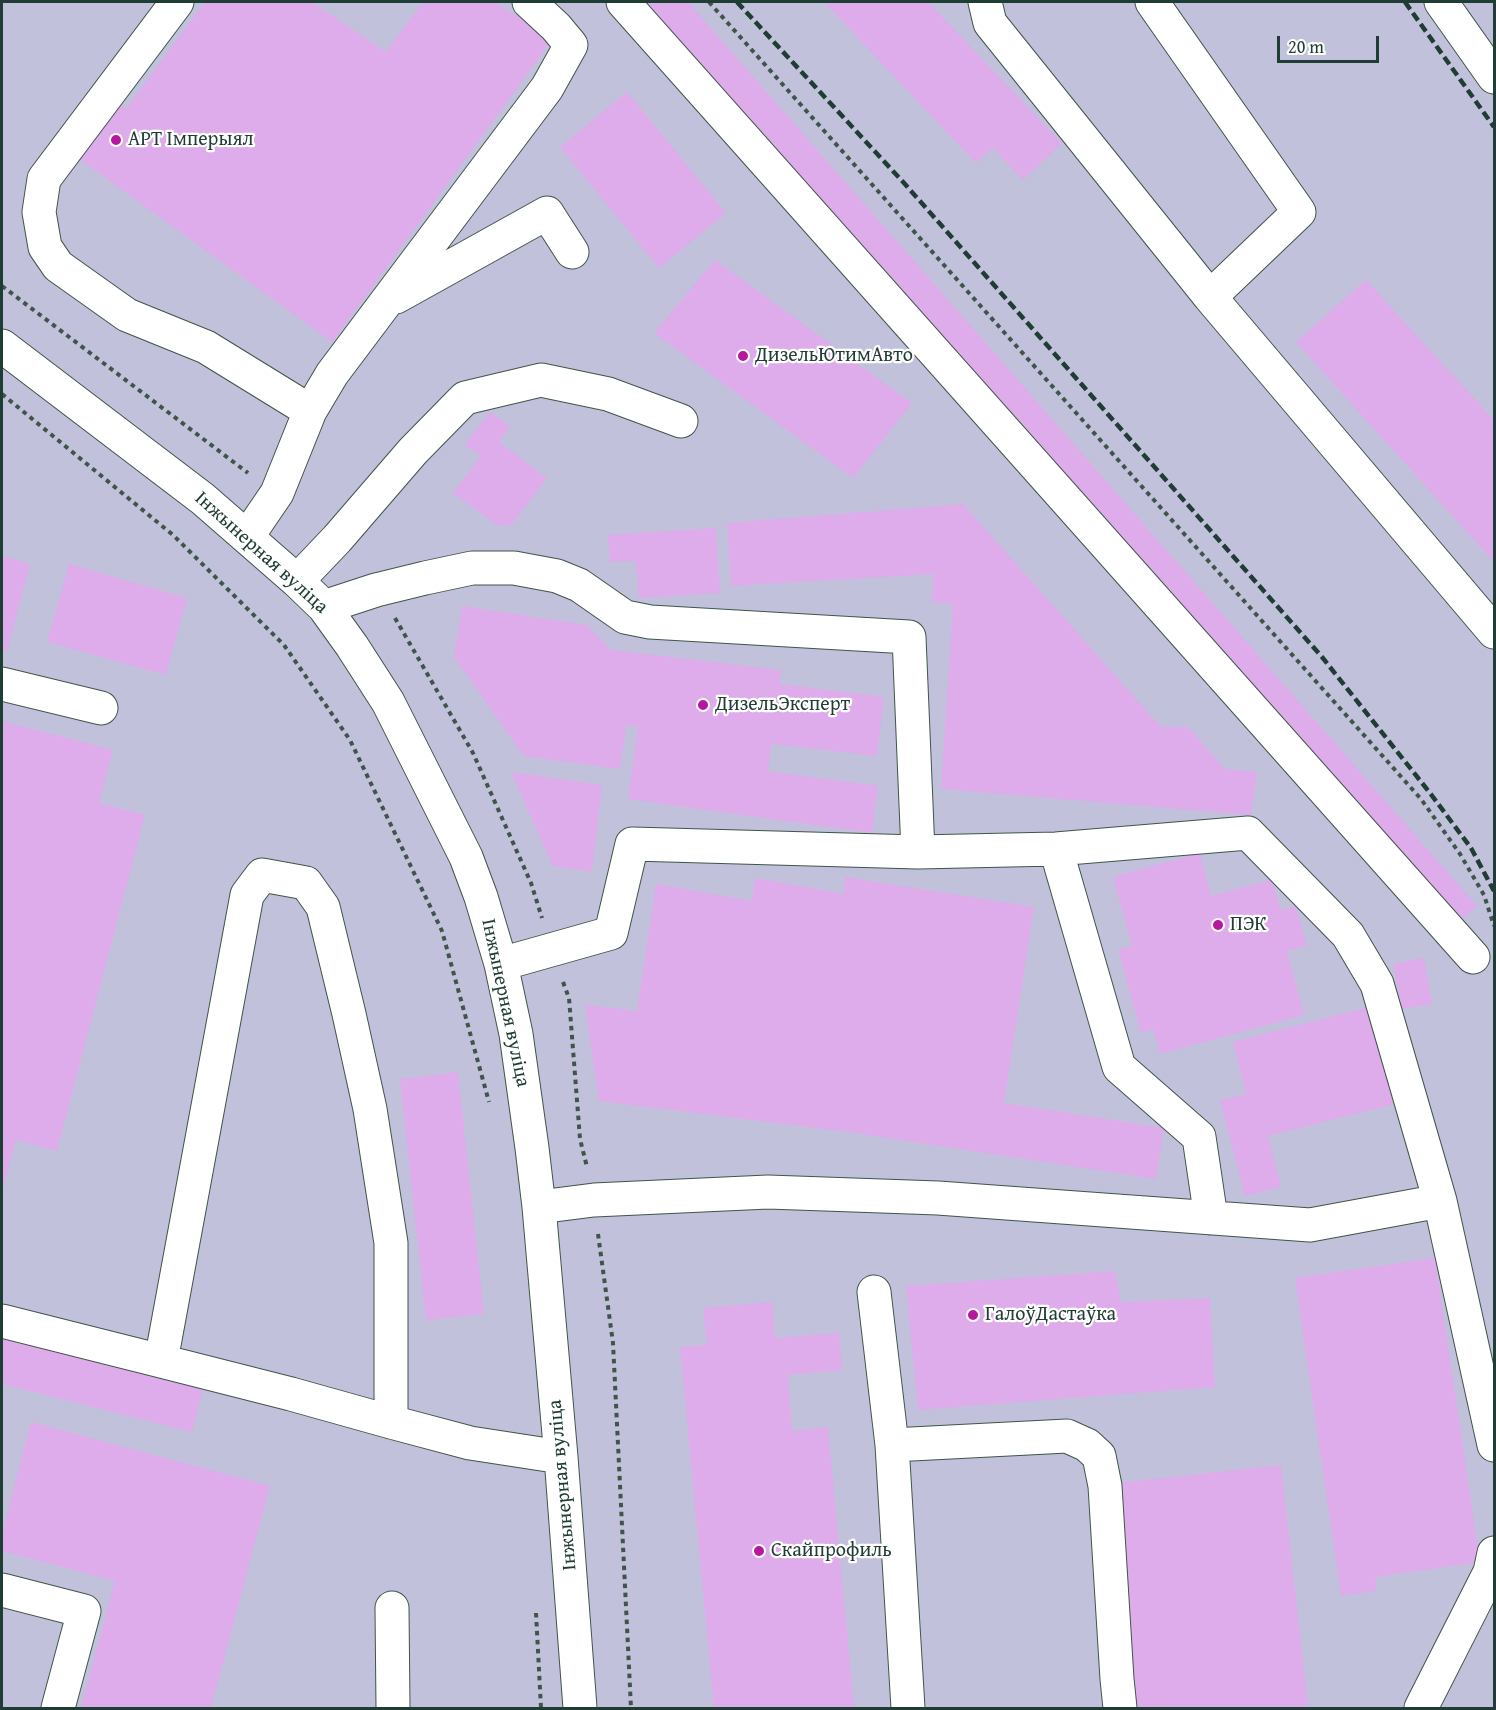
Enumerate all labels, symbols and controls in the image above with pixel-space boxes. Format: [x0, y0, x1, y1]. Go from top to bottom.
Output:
scale bar [1280, 24, 1382, 62]
text: 20 m [1288, 33, 1324, 60]
place label: АРТ Імперыял [128, 128, 254, 152]
marker: АРТ Імперыял [109, 133, 123, 147]
place label: ДизельЮтимАвто [755, 344, 913, 368]
marker: ДизельЮтимАвто [736, 349, 750, 363]
street label: Інжынерная вуліца [189, 487, 333, 619]
place label: ДизельЭксперт [715, 693, 850, 717]
marker: ДизельЭксперт [696, 698, 710, 712]
place label: ПЭК [1230, 913, 1267, 937]
street label: Інжынерная вуліца [475, 917, 535, 1089]
marker: ПЭК [1211, 918, 1225, 932]
place label: ГалоўДастаўка [985, 1303, 1116, 1327]
marker: ГалоўДастаўка [966, 1308, 980, 1322]
street label: Інжынерная вуліца [544, 1399, 582, 1571]
place label: Скайпрофиль [771, 1539, 892, 1563]
marker: Скайпрофиль [752, 1544, 766, 1558]

